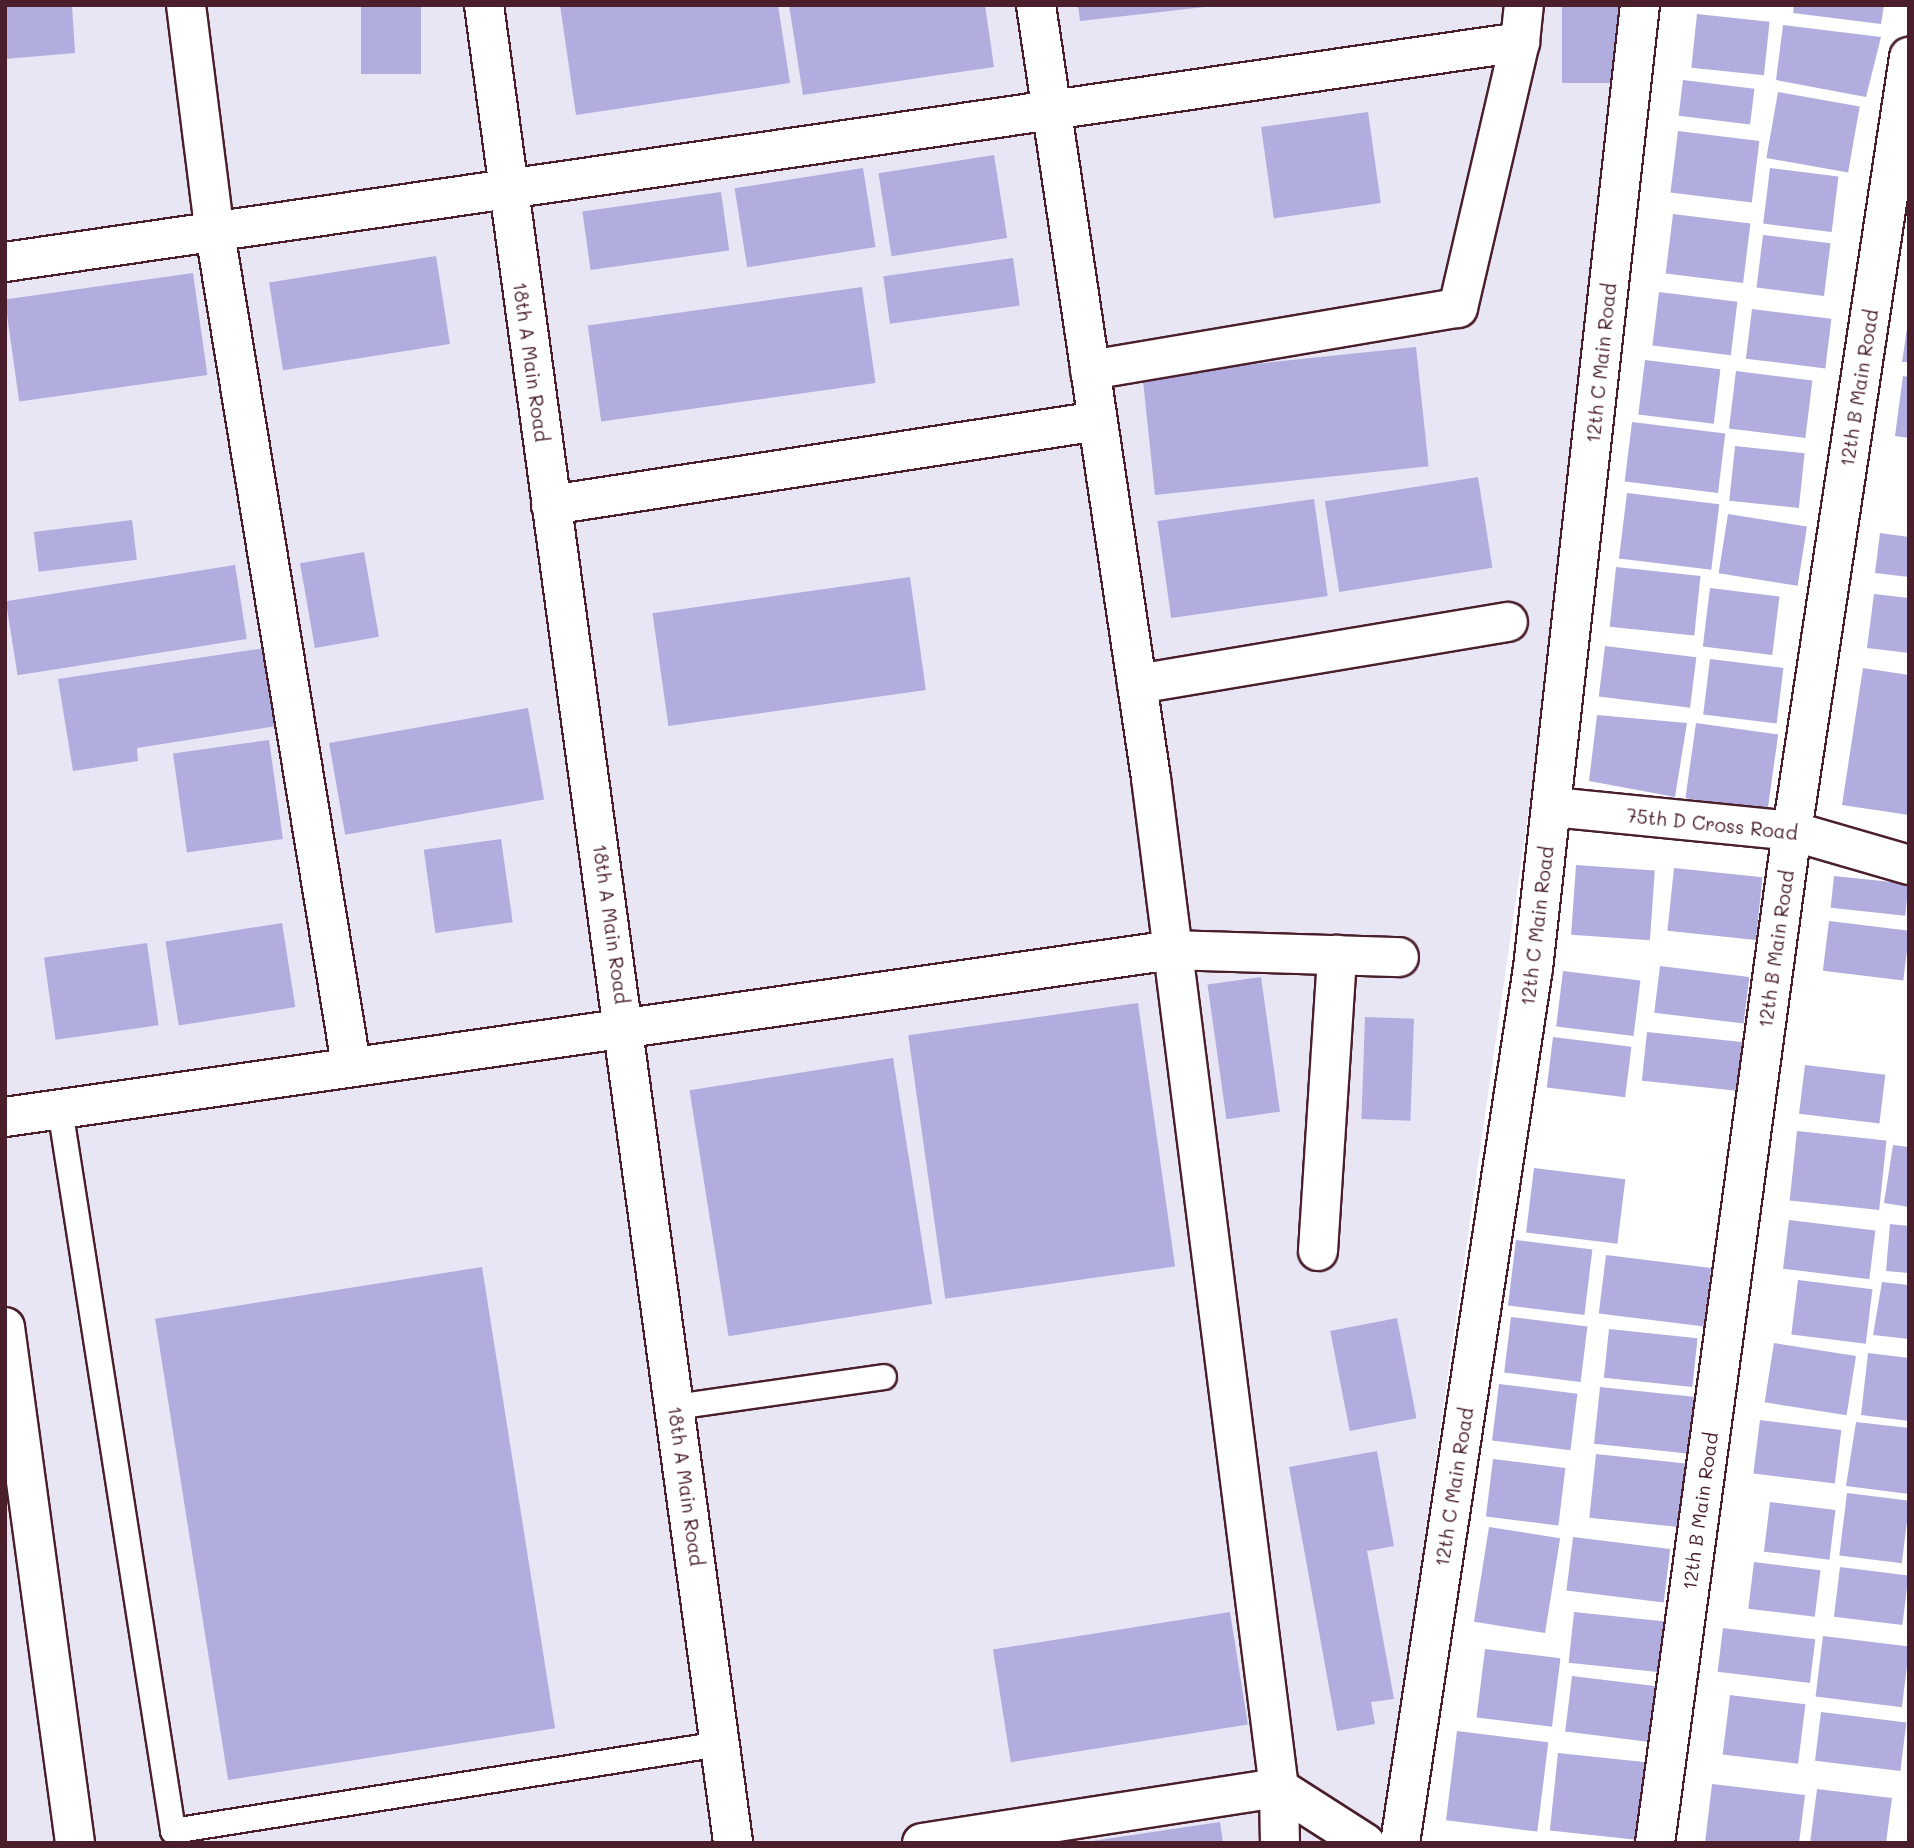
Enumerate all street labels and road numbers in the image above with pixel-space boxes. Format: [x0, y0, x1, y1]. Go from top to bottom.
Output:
street label: 18th A Main Road [509, 281, 553, 443]
street label: 12th C Main Road [1581, 282, 1621, 444]
street label: 12th B Main Road [1835, 308, 1883, 468]
street label: 75th D Cross Road [1625, 804, 1799, 844]
street label: 18th A Main Road [589, 843, 633, 1005]
street label: 12th C Main Road [1516, 845, 1558, 1007]
street label: 12th B Main Road [1754, 869, 1798, 1029]
street label: 18th A Main Road [664, 1405, 708, 1567]
street label: 12th C Main Road [1430, 1406, 1478, 1568]
street label: 12th B Main Road [1678, 1431, 1722, 1591]

